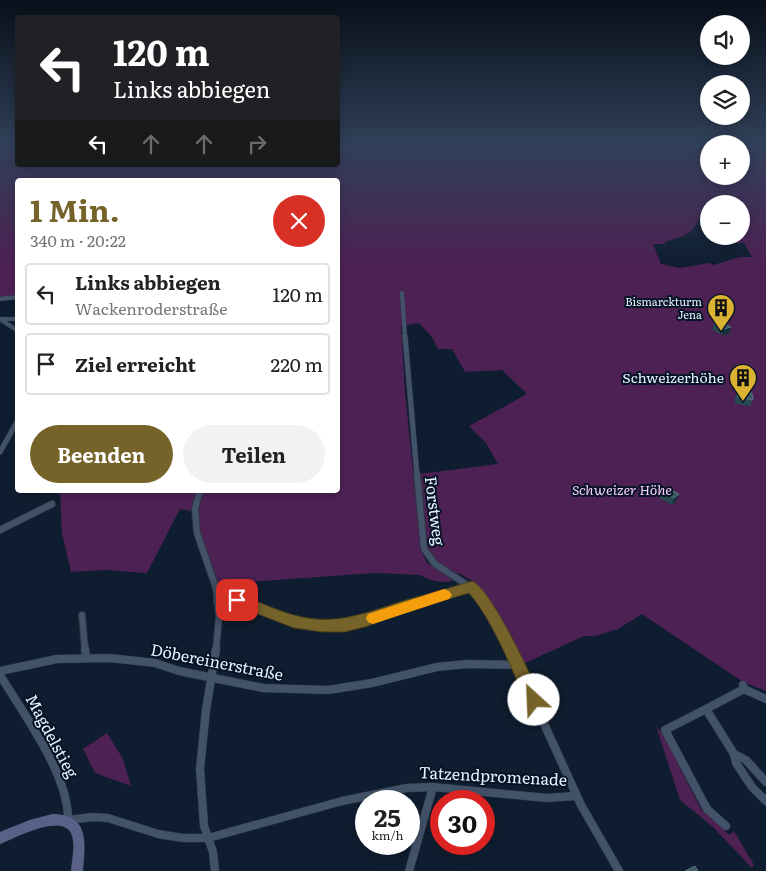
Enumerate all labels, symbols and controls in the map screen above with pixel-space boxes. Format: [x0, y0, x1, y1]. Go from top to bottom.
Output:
map controls [700, 15, 750, 245]
button: sound [700, 15, 750, 65]
text: 120 m [113, 25, 210, 77]
icon: left [30, 35, 95, 100]
text: Links abbiegen [113, 72, 270, 105]
button: layers [700, 75, 750, 125]
icon: left [84, 130, 112, 158]
icon: ahead [137, 130, 165, 158]
icon: ahead [190, 130, 218, 158]
icon: right [243, 130, 271, 158]
button: + [700, 135, 750, 185]
text: 1 Min. [30, 187, 120, 231]
button: close [273, 195, 325, 247]
button: − [700, 195, 750, 245]
text: 340 m · 20:22 [30, 228, 126, 252]
text: Links abbiegen [75, 268, 221, 296]
icon: left [32, 280, 60, 308]
text: 120 m [272, 280, 323, 308]
place label: Bismarckturm Jena [625, 293, 702, 322]
building icon: Bismarckturm Jena [706, 293, 736, 332]
text: Wackenroderstraße [75, 296, 227, 320]
icon: arrive [32, 350, 60, 378]
text: Ziel erreicht [75, 350, 196, 378]
text: 220 m [271, 350, 323, 378]
building icon: Schweizerhöhe [728, 363, 758, 402]
place label: Schweizerhöhe [622, 367, 724, 387]
button: Beenden [30, 425, 173, 483]
button: Teilen [183, 425, 325, 483]
street label: Forstweg [420, 475, 452, 547]
park label: Schweizer Höhe [572, 479, 672, 499]
pin [216, 579, 258, 621]
icon: arrive [223, 586, 251, 614]
street label: Döbereinerstraße [149, 636, 286, 686]
position arrow [507, 673, 559, 725]
street label: Magdelstieg [21, 689, 85, 782]
street label: Tatzendpromenade [418, 759, 568, 791]
speed limit sign: 30 [430, 790, 495, 855]
text: 25 [374, 798, 401, 835]
text: km/h [372, 826, 403, 844]

